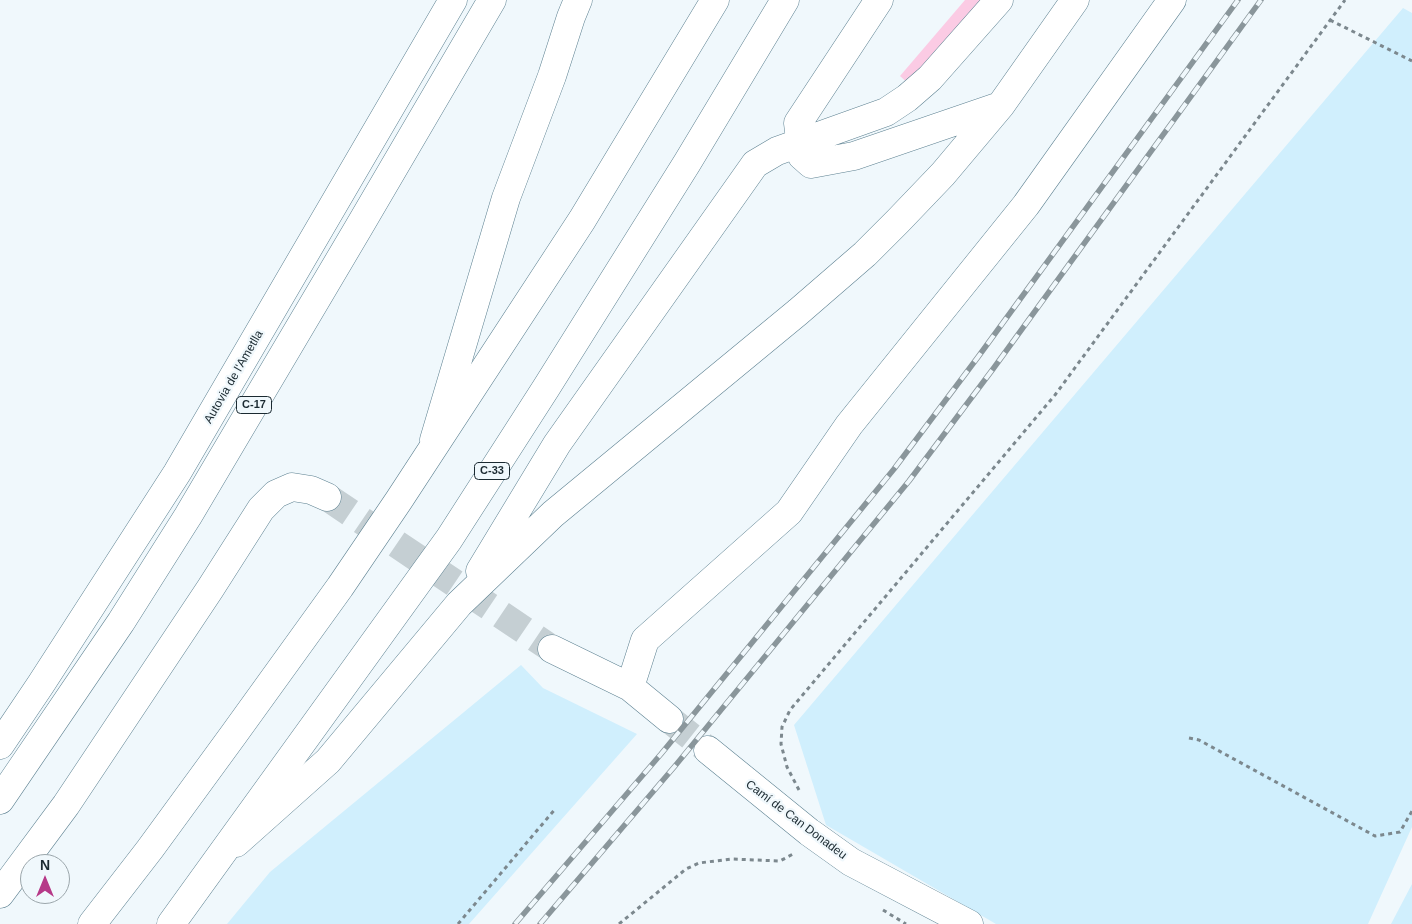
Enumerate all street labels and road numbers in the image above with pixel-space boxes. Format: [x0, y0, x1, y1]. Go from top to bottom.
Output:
street label: Autovia de l'Ametlla [202, 328, 266, 426]
road number: C-17 [236, 396, 272, 414]
road number: C-33 [474, 462, 510, 480]
street label: Camí de Can Donadeu [743, 777, 849, 863]

